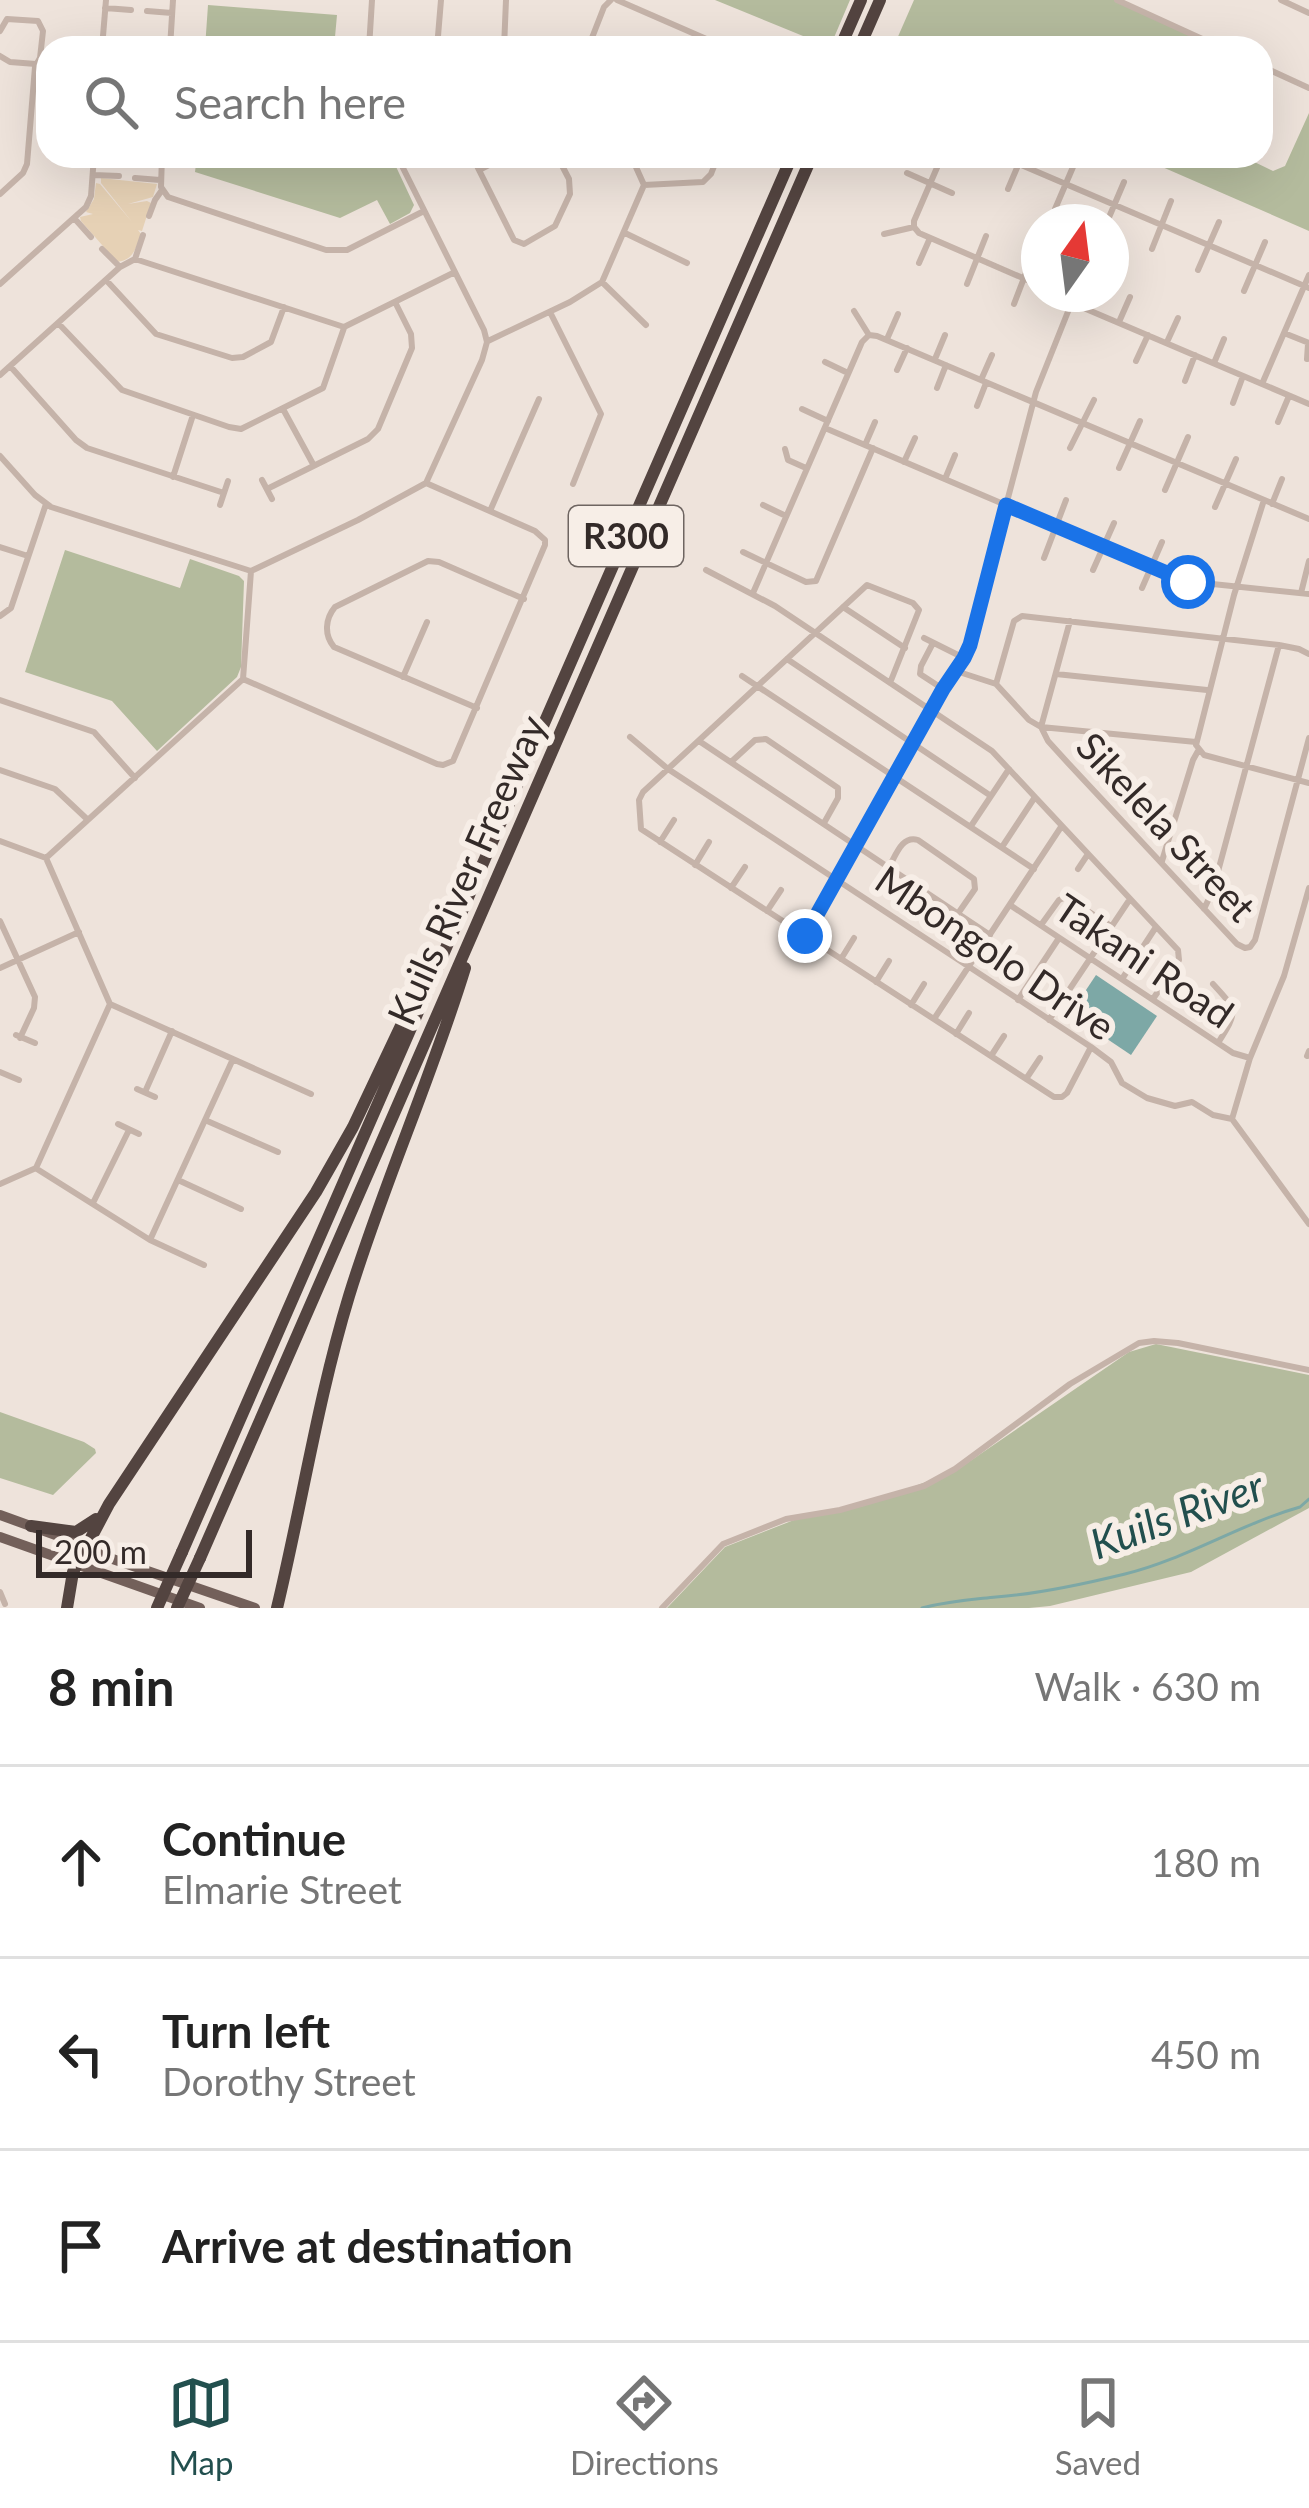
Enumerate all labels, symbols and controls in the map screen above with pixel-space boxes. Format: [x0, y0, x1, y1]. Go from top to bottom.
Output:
search box [36, 36, 1273, 168]
icon: search [78, 69, 144, 135]
text: Search here [174, 75, 406, 129]
north arrow [1021, 204, 1129, 312]
road number: R300 [569, 506, 683, 566]
route start [1161, 555, 1215, 609]
street label: Kuils River Freeway [377, 708, 555, 1031]
street label: Sikelela Street [1068, 723, 1266, 930]
street label: Mbongolo Drive [867, 855, 1124, 1049]
street label: Takani Road [1047, 884, 1242, 1036]
route end [778, 909, 832, 963]
water label: Kuils River [1083, 1459, 1271, 1568]
scale bar [36, 1524, 252, 1577]
text: 200 m [54, 1531, 147, 1571]
text: 8 min [48, 1656, 174, 1717]
text: Walk · 630 m [1034, 1663, 1261, 1709]
text: Continue [162, 1812, 346, 1866]
icon: ahead [48, 1829, 114, 1895]
text: 180 m [1151, 1839, 1261, 1885]
text: Elmarie Street [162, 1866, 402, 1912]
text: Turn left [162, 2004, 330, 2058]
icon: left [48, 2021, 114, 2087]
text: 450 m [1151, 2031, 1261, 2077]
text: Dorothy Street [162, 2058, 416, 2104]
icon: arrive [48, 2213, 114, 2279]
text: Arrive at destination [162, 2219, 573, 2273]
tab: Map [168, 2370, 234, 2482]
tab: Directions [570, 2370, 719, 2482]
tab: Saved [1055, 2370, 1141, 2482]

